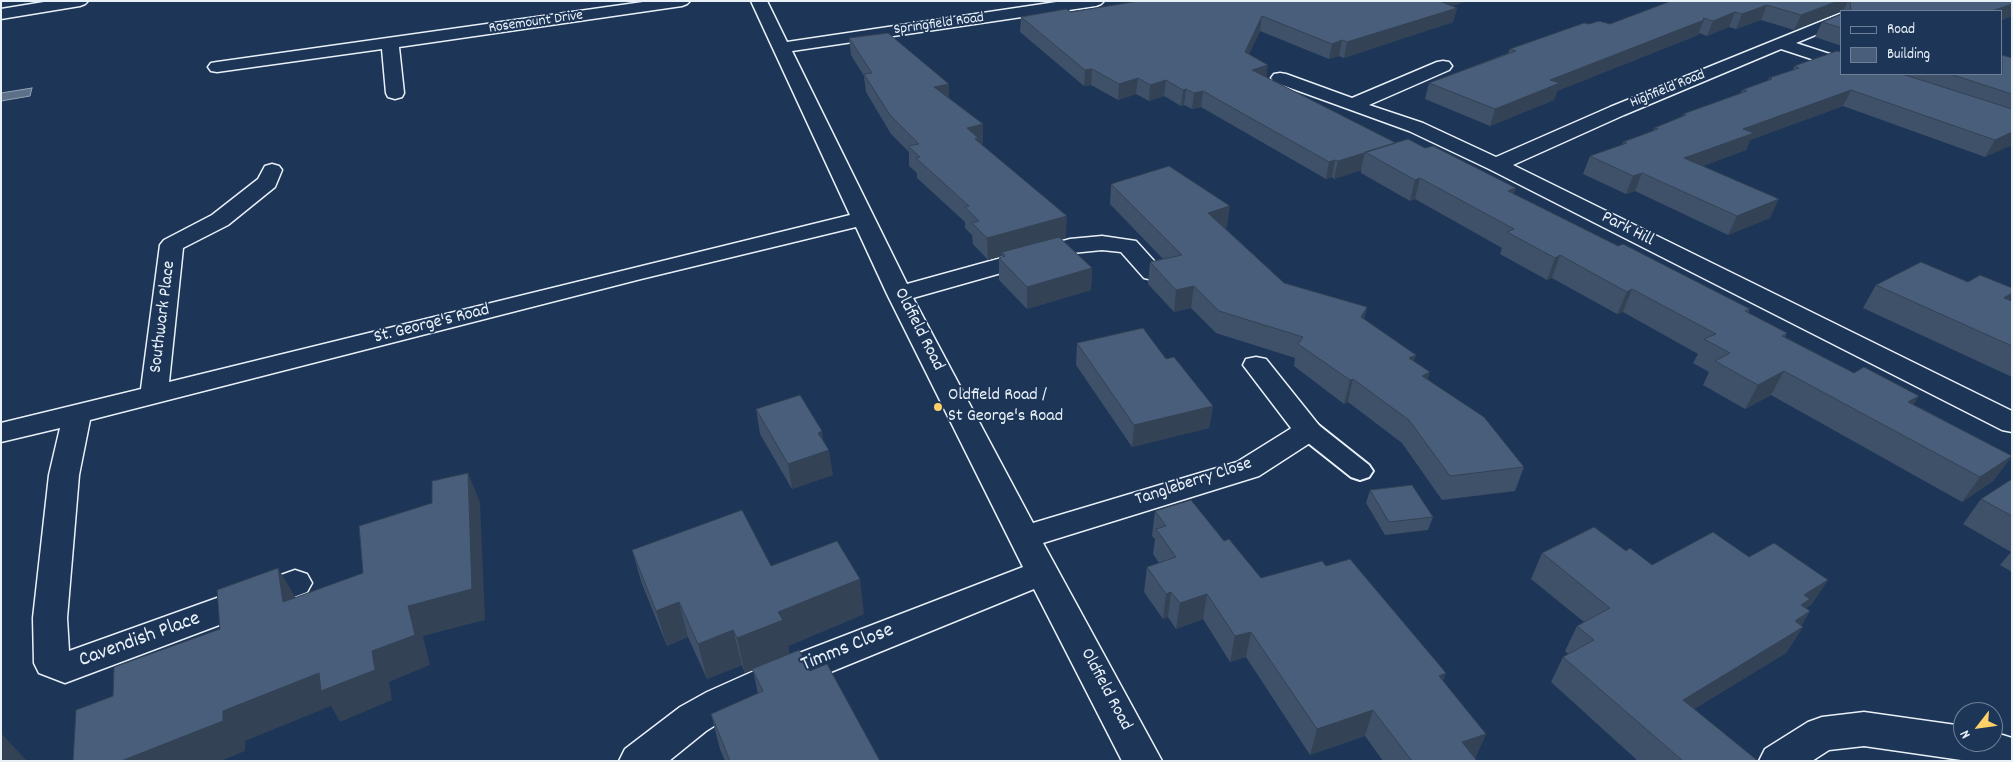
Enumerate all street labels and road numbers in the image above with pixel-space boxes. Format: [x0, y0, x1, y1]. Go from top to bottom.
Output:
street label: Rosemount Drive [488, 7, 584, 39]
street label: Springfield Road [893, 10, 985, 40]
street label: Highfield Road [1628, 67, 1708, 113]
street label: Park Hill [1597, 208, 1657, 252]
street label: Southwark Place [146, 260, 182, 374]
street label: Oldfield Road [888, 285, 948, 375]
street label: St. George's Road [372, 300, 492, 350]
street label: Tangleberry Close [1133, 454, 1255, 512]
street label: Cavendish Place [76, 607, 204, 675]
street label: Timms Close [798, 619, 898, 679]
street label: Oldfield Road [1074, 645, 1136, 735]

